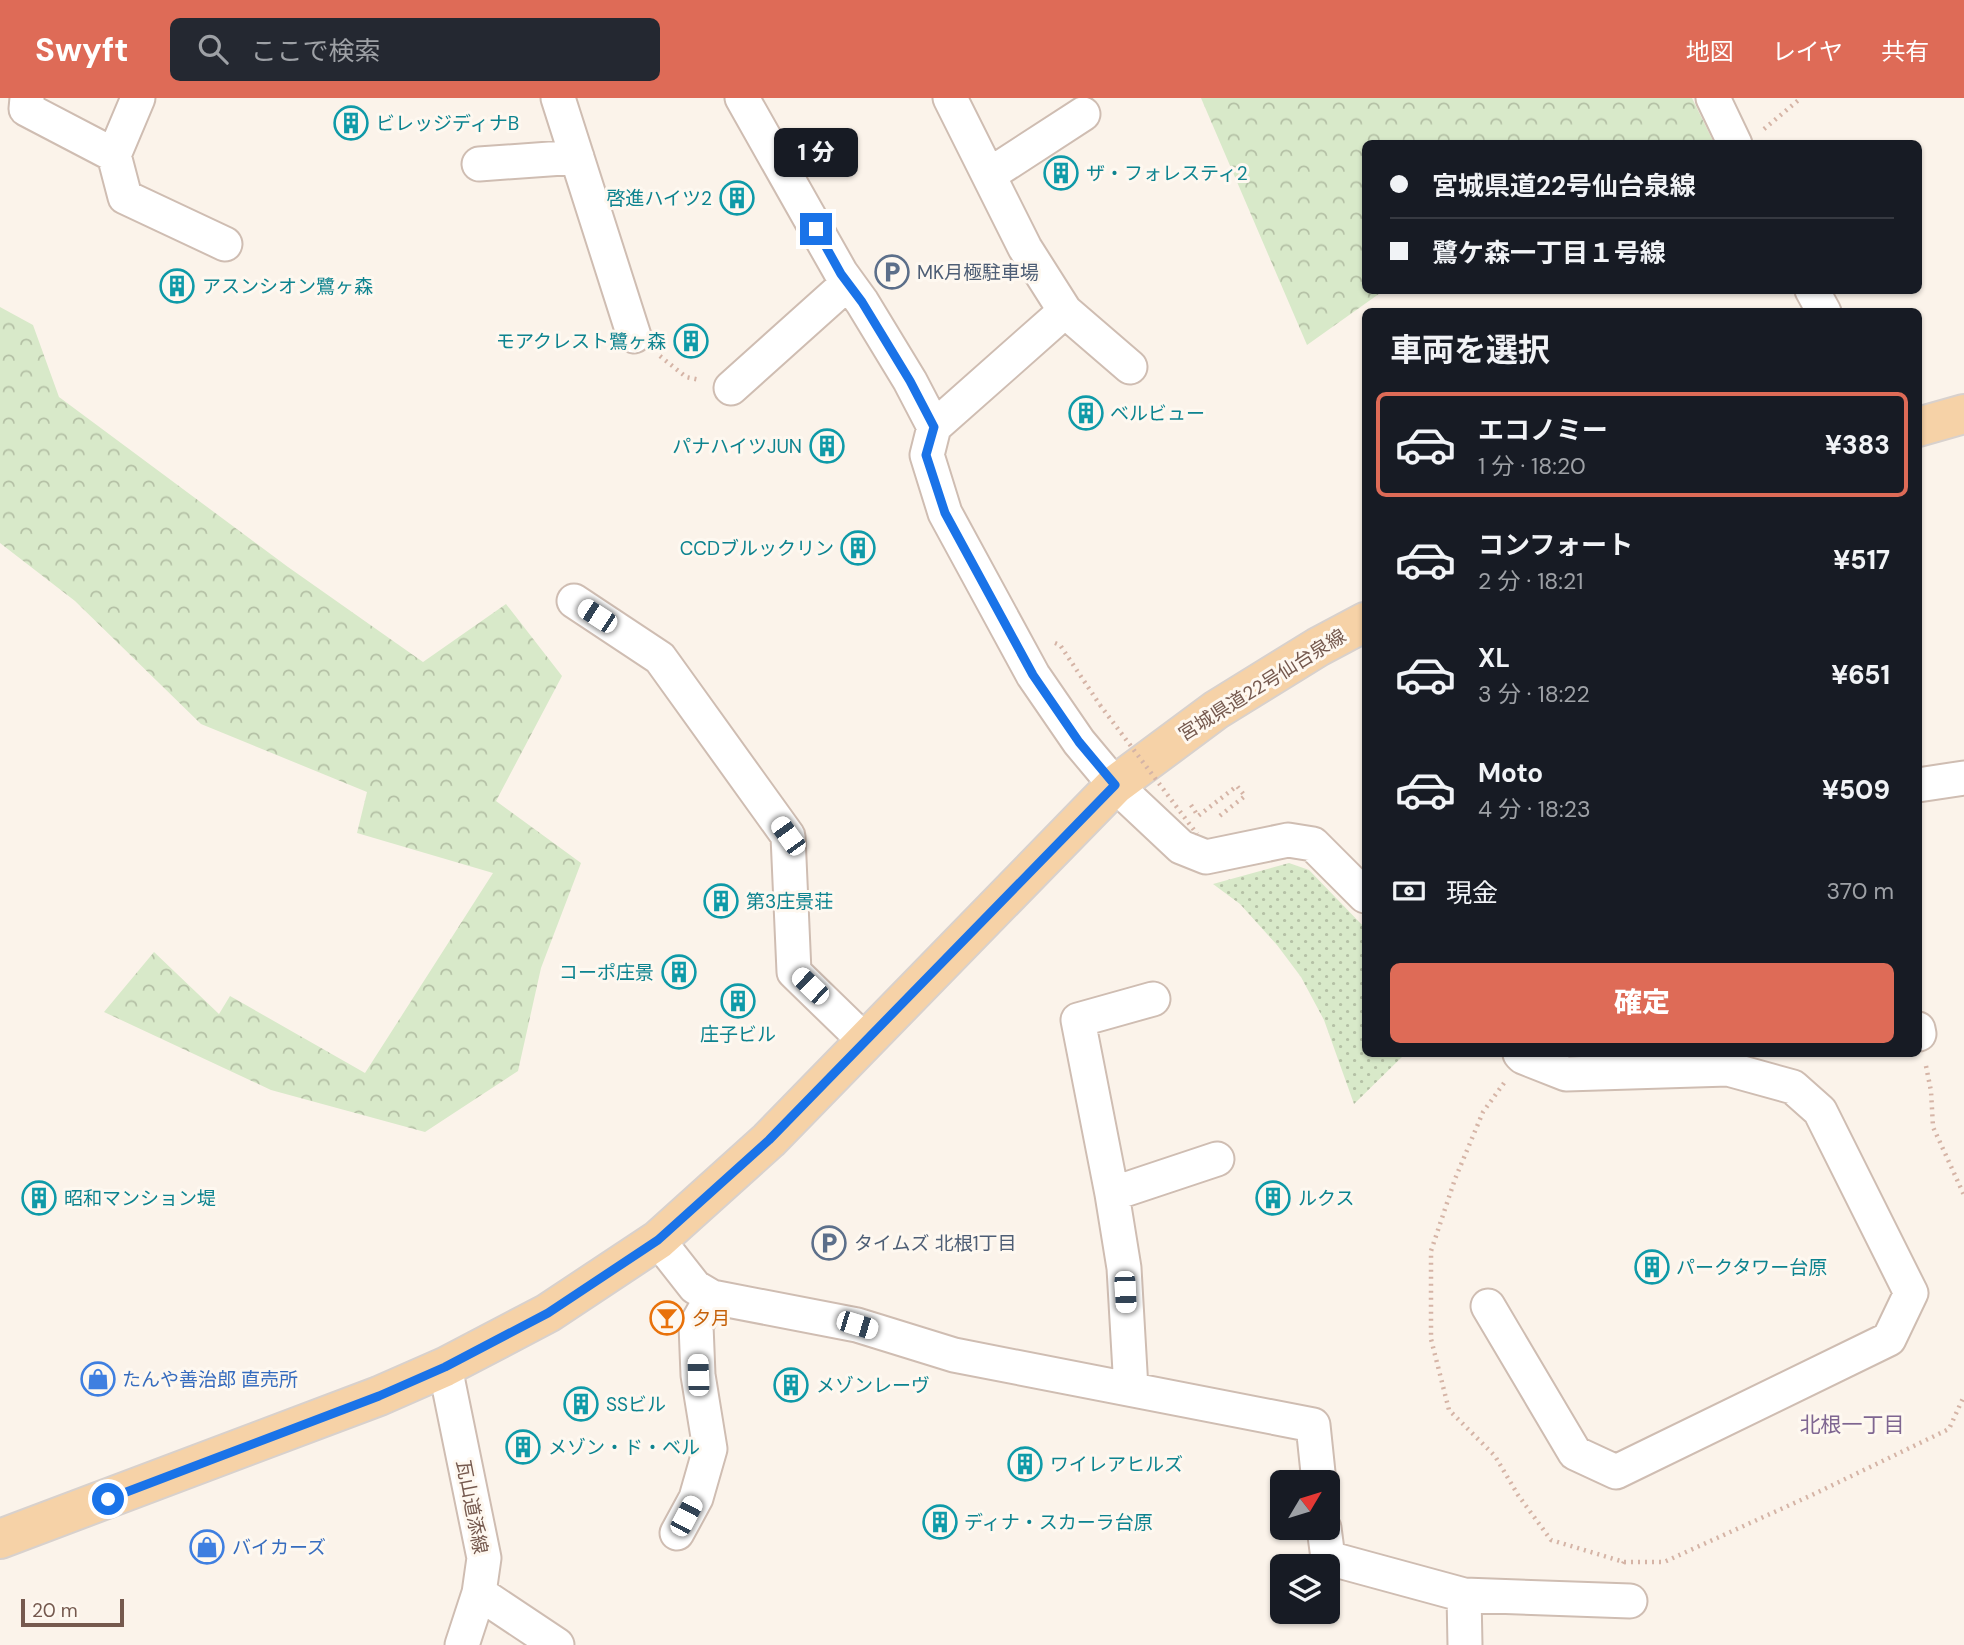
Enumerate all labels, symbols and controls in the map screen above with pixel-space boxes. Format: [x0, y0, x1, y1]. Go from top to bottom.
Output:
search box [170, 18, 660, 81]
text: Swyft [35, 28, 128, 71]
icon: search [194, 30, 232, 68]
text: ここで検索 [250, 34, 380, 68]
text: 地図 [1686, 36, 1734, 67]
text: レイヤ [1772, 36, 1843, 67]
text: 共有 [1881, 36, 1929, 67]
building icon: ビレッジディナB [332, 104, 370, 142]
place label: ビレッジディナB [376, 111, 519, 136]
callout: 1 分 [774, 128, 858, 176]
text: 1 分 [798, 137, 834, 167]
building icon: ザ・フォレスティ2 [1042, 154, 1080, 192]
place label: ザ・フォレスティ2 [1086, 161, 1248, 186]
text: 宮城県道22号仙台泉線 [1432, 169, 1696, 203]
building icon: 啓進ハイツ2 [718, 179, 756, 217]
place label: 啓進ハイツ2 [606, 186, 712, 211]
route end [800, 213, 832, 245]
text: 鷺ケ森一丁目１号線 [1432, 236, 1666, 270]
parking icon: MK月極駐車場 [873, 253, 911, 291]
place label: MK月極駐車場 [917, 260, 1039, 285]
building icon: アスンシオン鷺ヶ森 [158, 267, 196, 305]
place label: アスンシオン鷺ヶ森 [202, 274, 373, 299]
building icon: モアクレスト鷺ヶ森 [672, 322, 710, 360]
place label: モアクレスト鷺ヶ森 [496, 329, 666, 354]
text: 車両を選択 [1390, 329, 1550, 371]
building icon: ベルビュー [1067, 394, 1105, 432]
place label: ベルビュー [1110, 401, 1205, 426]
icon: car [1394, 413, 1457, 476]
text: エコノミー [1478, 413, 1608, 447]
building icon: パナハイツJUN [808, 427, 846, 465]
text: ¥383 [1825, 428, 1890, 462]
place label: パナハイツJUN [672, 434, 802, 459]
text: 1 分 · 18:20 [1478, 451, 1586, 481]
icon: car [1394, 528, 1457, 591]
text: コンフォート [1478, 528, 1633, 562]
building icon: CCDブルックリン [839, 529, 877, 567]
place label: CCDブルックリン [680, 536, 834, 561]
text: ¥517 [1833, 543, 1890, 577]
text: 2 分 · 18:21 [1478, 566, 1583, 596]
car [574, 596, 621, 636]
street label: 宮城県道22号仙台泉線 [1174, 623, 1350, 747]
text: XL [1478, 641, 1510, 675]
icon: car [1394, 643, 1457, 706]
text: ¥651 [1831, 658, 1890, 692]
text: 3 分 · 18:22 [1478, 679, 1590, 709]
text: Moto [1478, 756, 1543, 790]
icon: car [1394, 758, 1457, 821]
text: ¥509 [1822, 773, 1890, 807]
text: 4 分 · 18:23 [1478, 794, 1591, 824]
car [768, 813, 809, 859]
icon: cash [1390, 872, 1428, 910]
text: 現金 [1446, 876, 1498, 910]
text: 370 m [1826, 876, 1894, 906]
building icon: 第3庄景荘 [702, 882, 740, 920]
place label: 第3庄景荘 [746, 889, 833, 914]
building icon: コーポ庄景 [660, 953, 698, 991]
place label: コーポ庄景 [559, 960, 654, 985]
button: 確定 [1390, 963, 1894, 1043]
car [788, 964, 833, 1008]
building icon: 庄子ビル [719, 982, 757, 1020]
place label: 庄子ビル [700, 1022, 776, 1047]
building icon: 昭和マンション堤 [20, 1179, 58, 1217]
building icon: ルクス [1254, 1179, 1292, 1217]
place label: 昭和マンション堤 [64, 1186, 216, 1211]
place label: ルクス [1298, 1186, 1354, 1211]
parking icon: タイムズ 北根1丁目 [810, 1224, 848, 1262]
place label: タイムズ 北根1丁目 [854, 1231, 1017, 1256]
building icon: パークタワー台原 [1633, 1248, 1671, 1286]
place label: パークタワー台原 [1676, 1255, 1827, 1280]
car [1114, 1270, 1137, 1314]
bar icon: 夕月 [648, 1299, 686, 1337]
place label: 夕月 [692, 1306, 730, 1331]
car [834, 1309, 881, 1341]
car [687, 1354, 710, 1396]
shop icon: たんや善治郎 直売所 [79, 1360, 117, 1398]
building icon: メゾンレーヴ [772, 1366, 810, 1404]
place label: たんや善治郎 直売所 [122, 1367, 298, 1392]
place label: メゾンレーヴ [816, 1373, 930, 1398]
building icon: SSビル [562, 1385, 600, 1423]
place label: SSビル [606, 1392, 666, 1417]
district label: 北根一丁目 [1800, 1411, 1905, 1439]
building icon: メゾン・ド・ベル [504, 1428, 542, 1466]
place label: メゾン・ド・ベル [548, 1435, 700, 1460]
building icon: ワイレアヒルズ [1006, 1445, 1044, 1483]
place label: ワイレアヒルズ [1050, 1452, 1183, 1477]
street label: 瓦山道添線 [451, 1458, 493, 1556]
north arrow [1270, 1470, 1340, 1540]
map controls [1270, 1470, 1340, 1624]
route start [92, 1483, 124, 1515]
car [667, 1493, 706, 1539]
building icon: ディナ・スカーラ台原 [921, 1503, 959, 1541]
place label: ディナ・スカーラ台原 [964, 1510, 1153, 1535]
shop icon: バイカーズ [188, 1528, 226, 1566]
place label: バイカーズ [232, 1535, 326, 1560]
button: layers [1270, 1554, 1340, 1624]
scale bar [21, 1596, 124, 1628]
text: 20 m [32, 1598, 78, 1623]

